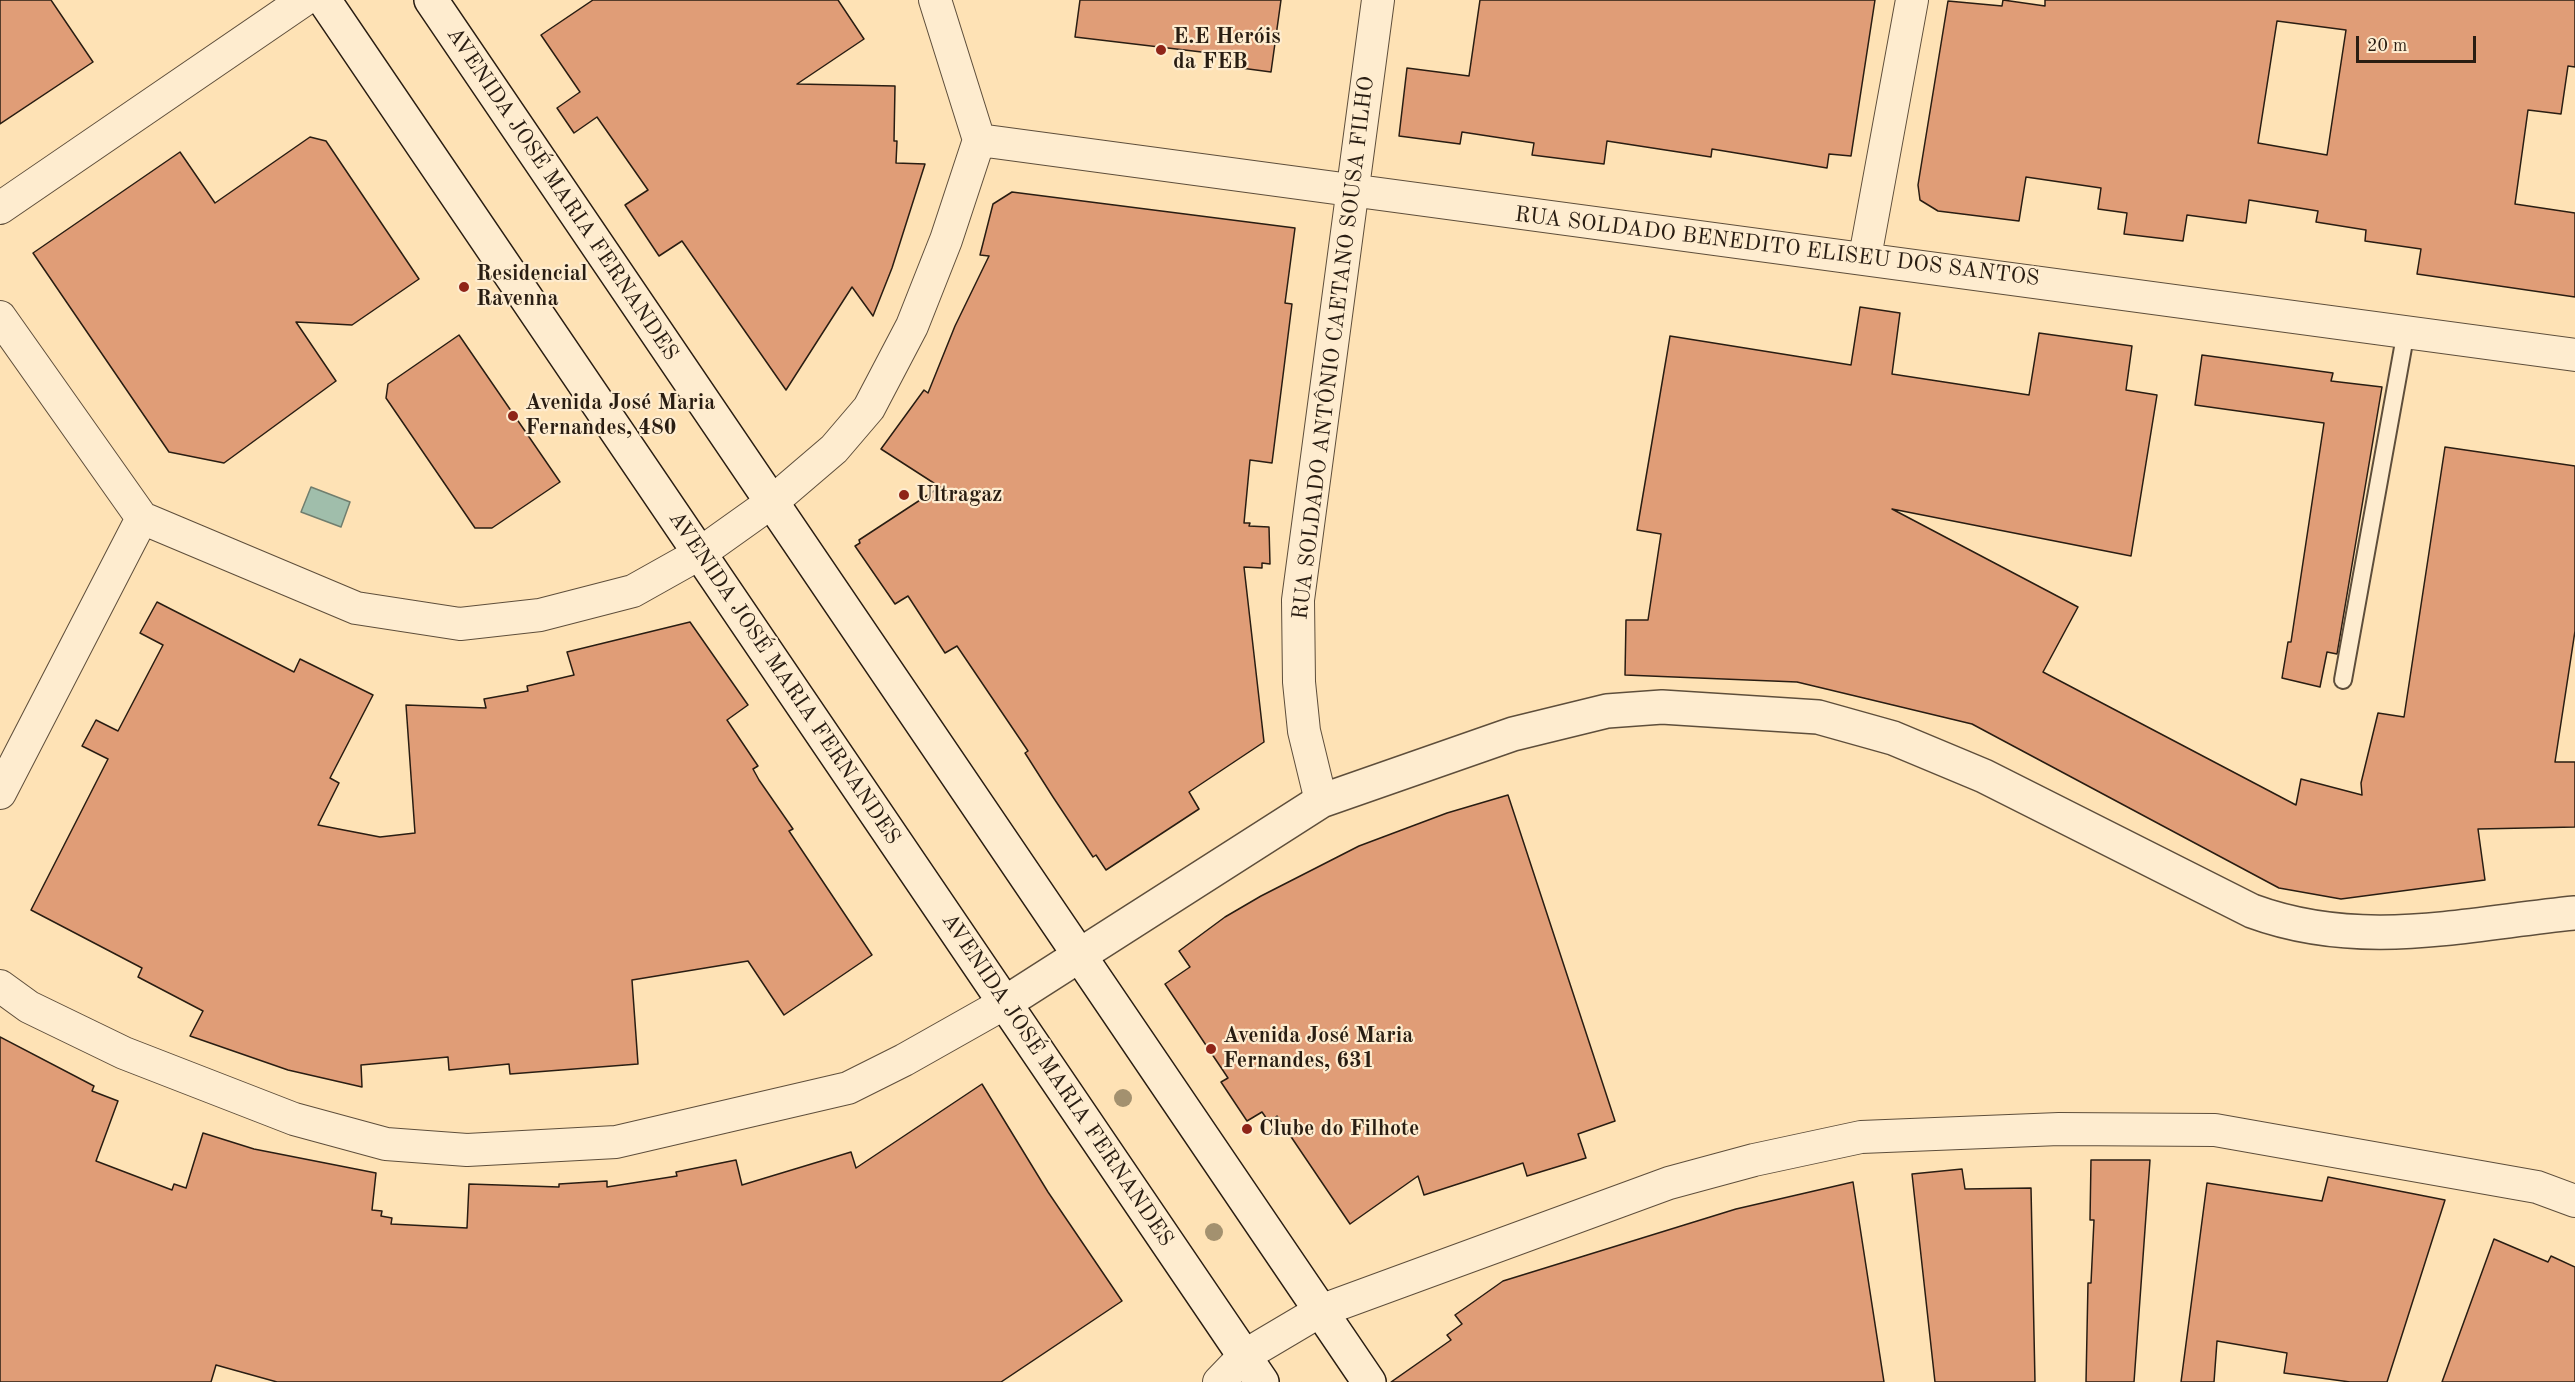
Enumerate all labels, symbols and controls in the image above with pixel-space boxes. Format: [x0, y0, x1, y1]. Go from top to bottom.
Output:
street label: AVENIDA JOSÉ MARIA FERNANDES [440, 22, 684, 366]
place label: E.E Heróis da FEB [1173, 24, 1281, 76]
scale bar [2359, 24, 2479, 62]
text: 20 m [2367, 37, 2407, 55]
marker: E.E Heróis da FEB [1154, 43, 1168, 57]
street label: RUA SOLDADO ANTÔNIO CAETANO SOUSA FILHO [1288, 75, 1380, 621]
street label: RUA SOLDADO BENEDITO ELISEU DOS SANTOS [1513, 202, 2041, 292]
place label: Residencial Ravenna [476, 261, 588, 312]
marker: Residencial Ravenna [457, 280, 471, 294]
place label: Avenida José Maria Fernandes, 480 [525, 390, 715, 442]
marker: Avenida José Maria Fernandes, 480 [506, 409, 520, 423]
place label: Ultragaz [916, 482, 1002, 508]
marker: Ultragaz [897, 488, 911, 502]
street label: AVENIDA JOSÉ MARIA FERNANDES [662, 506, 906, 850]
street label: AVENIDA JOSÉ MARIA FERNANDES [935, 908, 1179, 1252]
place label: Avenida José Maria Fernandes, 631 [1223, 1023, 1413, 1074]
marker: Avenida José Maria Fernandes, 631 [1204, 1042, 1218, 1056]
place label: Clube do Filhote [1259, 1116, 1419, 1142]
marker: Clube do Filhote [1240, 1122, 1254, 1136]

